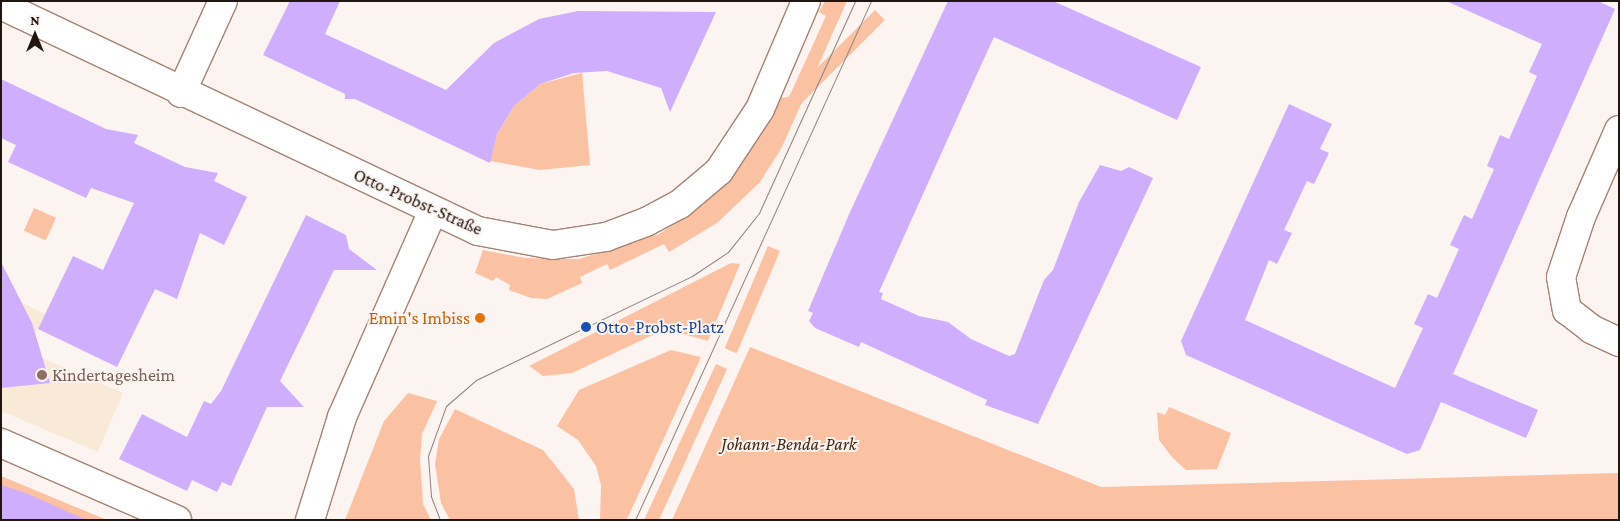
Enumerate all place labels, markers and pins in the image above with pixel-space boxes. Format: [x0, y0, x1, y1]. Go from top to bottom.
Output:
place label: Emin's Imbiss [369, 307, 470, 329]
marker: Emin's Imbiss [474, 312, 486, 324]
place label: Otto-Probst-Platz [596, 316, 724, 338]
marker: Otto-Probst-Platz [580, 321, 592, 333]
place label: Kindertagesheim [52, 364, 175, 386]
marker: Kindertagesheim [36, 369, 48, 381]

